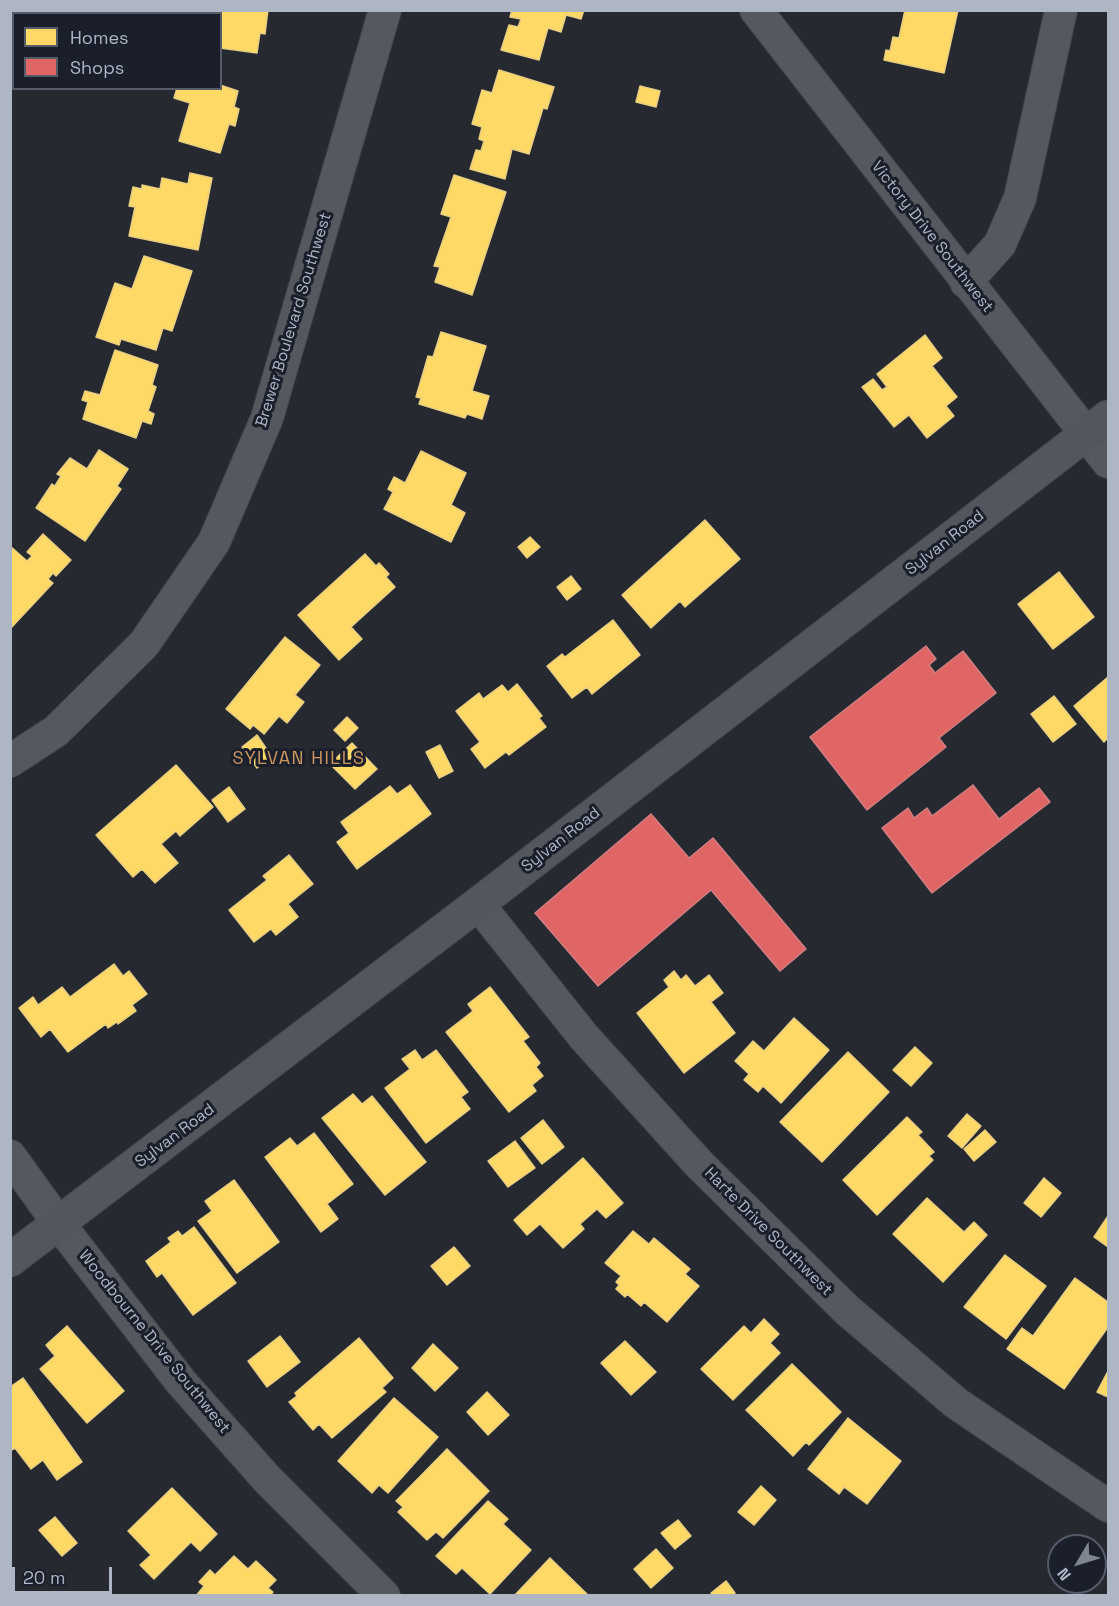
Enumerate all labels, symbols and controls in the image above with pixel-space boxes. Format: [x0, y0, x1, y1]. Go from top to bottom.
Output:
legend [12, 12, 222, 90]
text: Homes [70, 26, 129, 49]
text: Shops [70, 56, 124, 79]
street label: Victory Drive Southwest [867, 158, 997, 316]
street label: Brewer Boulevard Southwest [252, 210, 336, 430]
street label: Sylvan Road [902, 506, 988, 580]
district label: SYLVAN HILLS [232, 748, 366, 770]
street label: Sylvan Road [518, 803, 604, 877]
street label: Sylvan Road [132, 1100, 218, 1172]
street label: Harte Drive Southwest [700, 1164, 836, 1300]
street label: Woodbourne Drive Southwest [74, 1247, 234, 1437]
north arrow [1047, 1534, 1107, 1594]
scale bar [15, 1555, 116, 1593]
text: N [1052, 1563, 1076, 1585]
text: 20 m [23, 1566, 66, 1589]

